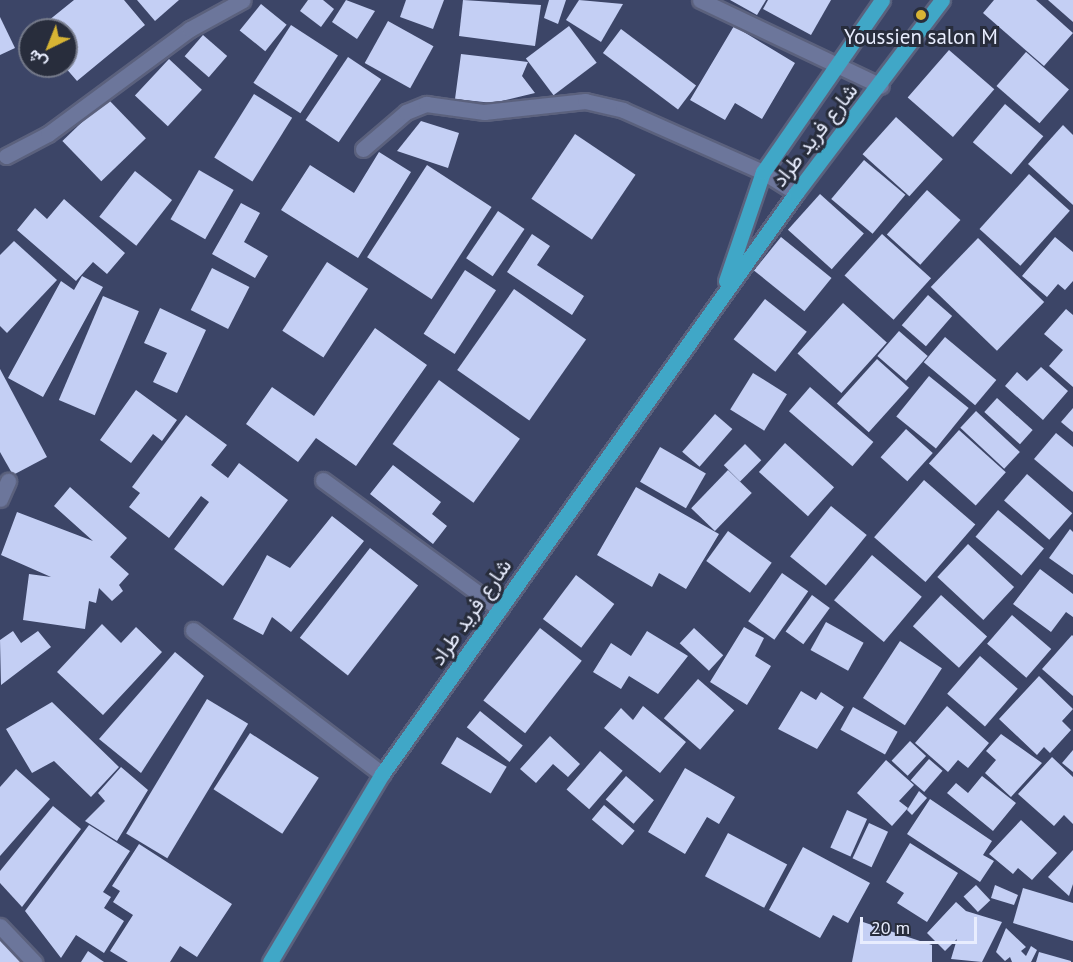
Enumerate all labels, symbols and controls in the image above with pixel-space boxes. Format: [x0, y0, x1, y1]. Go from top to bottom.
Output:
marker: Youssien salon M [914, 8, 928, 22]
north arrow [18, 18, 78, 78]
place label: Youssien salon M [844, 24, 998, 50]
text: ش [23, 46, 51, 74]
street label: شارع فريد طراد [767, 78, 863, 192]
street label: شارع فريد طراد [425, 554, 517, 670]
scale bar [863, 905, 980, 943]
text: 20 m [871, 916, 910, 939]

